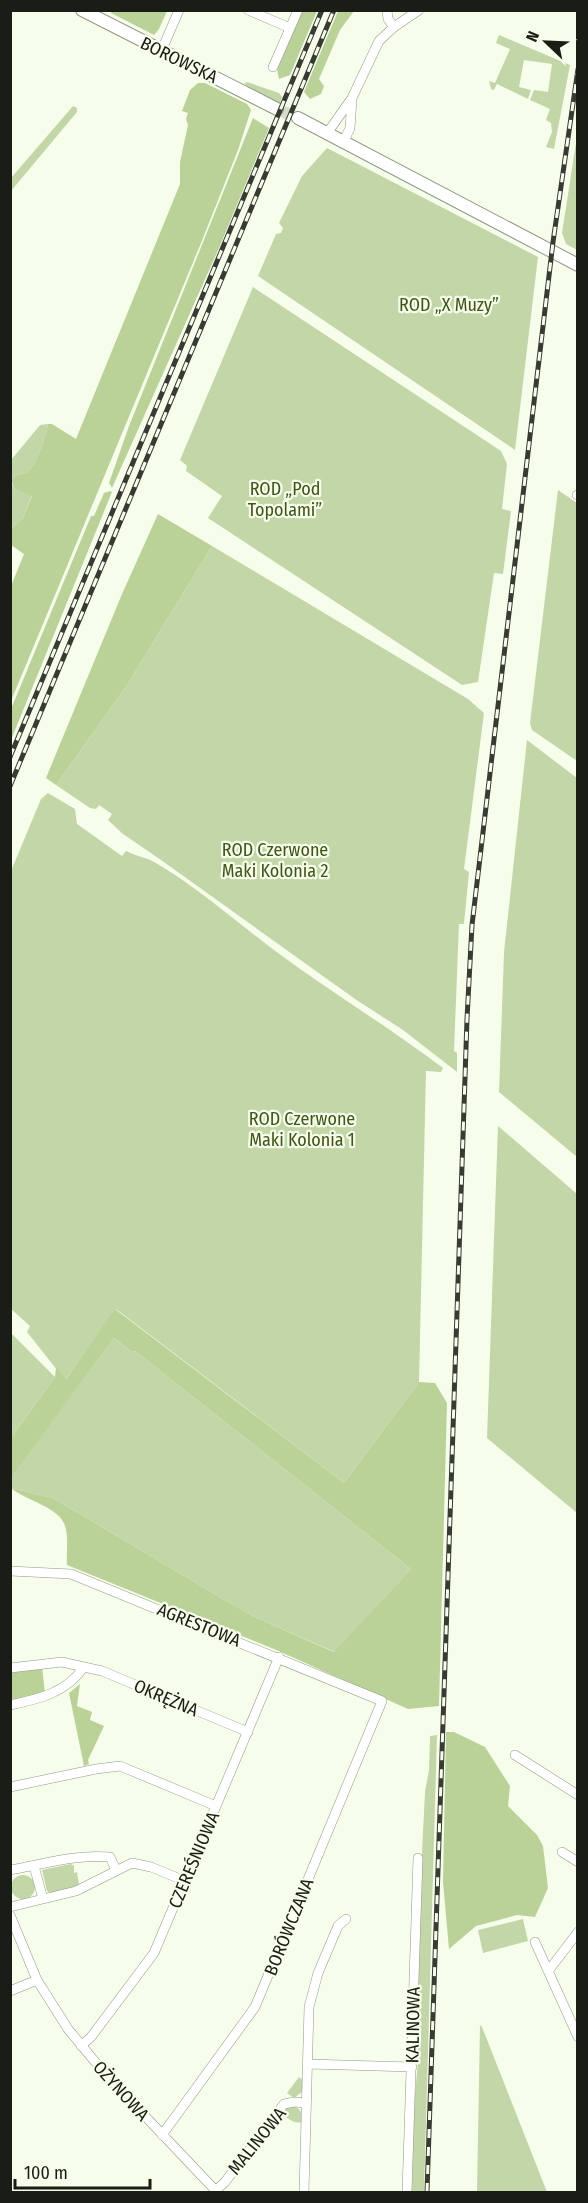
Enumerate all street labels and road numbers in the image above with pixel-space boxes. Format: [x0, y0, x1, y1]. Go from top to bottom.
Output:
street label: BOROWSKA [137, 32, 222, 88]
street label: AGRESTOWA [154, 1598, 244, 1652]
street label: OKRĘŻNA [130, 1675, 202, 1722]
street label: CZEREŚNIOWA [164, 1808, 224, 1912]
street label: BORÓWCZANA [260, 1875, 319, 1979]
street label: KALINOWA [401, 1986, 425, 2064]
street label: OŻYNOWA [88, 2056, 154, 2126]
street label: MALINOWA [223, 2103, 291, 2179]

